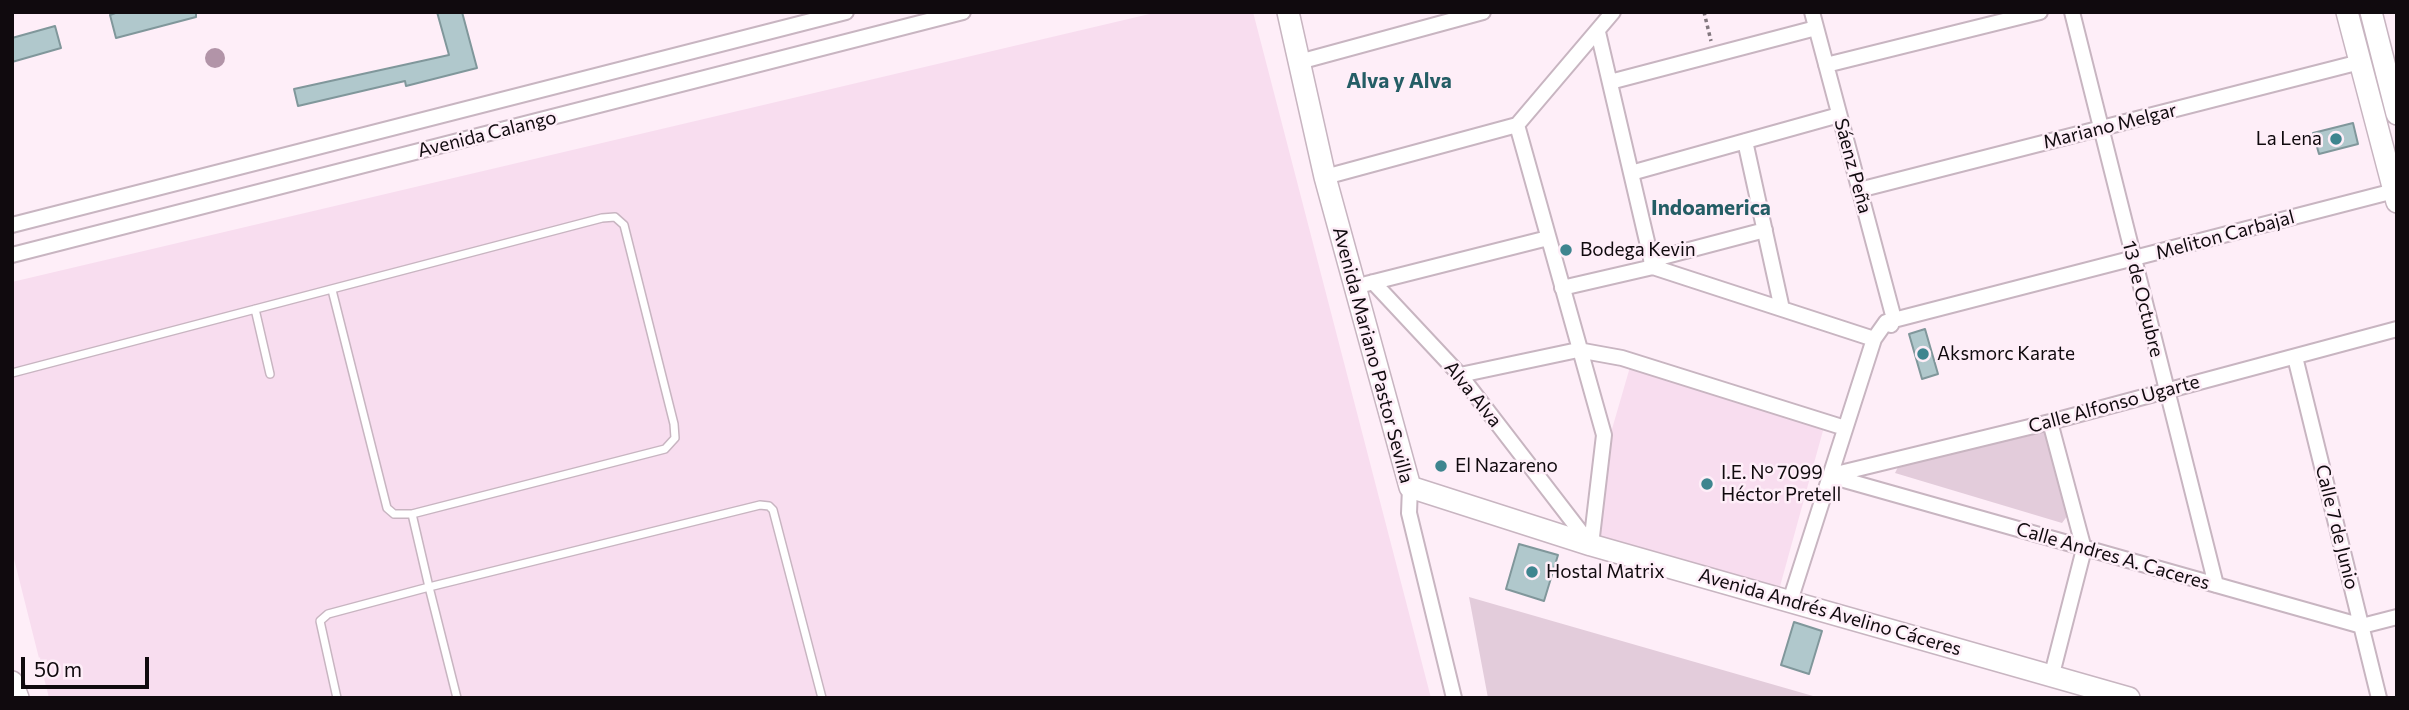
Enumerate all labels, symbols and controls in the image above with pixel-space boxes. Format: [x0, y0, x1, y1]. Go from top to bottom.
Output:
district label: Alva y Alva [1346, 68, 1452, 94]
street label: Mariano Melgar [2041, 98, 2179, 154]
street label: Avenida Calango [415, 106, 559, 162]
street label: Sáenz Peña [1829, 116, 1877, 216]
place label: La Lena [2256, 128, 2322, 150]
marker: La Lena [2328, 131, 2344, 147]
district label: Indoamerica [1651, 195, 1771, 221]
street label: Meliton Carbajal [2153, 206, 2297, 264]
street label: Avenida Mariano Pastor Sevilla [1328, 224, 1418, 486]
street label: 13 de Octubre [2118, 238, 2168, 360]
place label: Bodega Kevin [1580, 239, 1696, 261]
marker: Bodega Kevin [1558, 242, 1574, 258]
place label: Aksmorc Karate [1937, 343, 2075, 365]
marker: Aksmorc Karate [1915, 346, 1931, 362]
street label: Alva Alva [1439, 356, 1507, 432]
street label: Calle Alfonso Ugarte [2026, 370, 2202, 438]
place label: El Nazareno [1455, 455, 1558, 477]
marker: El Nazareno [1433, 458, 1449, 474]
place label: I.E. N° 7099 Héctor Pretell [1721, 462, 1841, 506]
street label: Calle 7 de Junio [2310, 462, 2364, 592]
marker: I.E. N° 7099 Héctor Pretell [1699, 476, 1715, 492]
street label: Calle Andres A. Caceres [2014, 517, 2212, 595]
place label: Hostal Matrix [1546, 561, 1664, 583]
marker: Hostal Matrix [1524, 564, 1540, 580]
street label: Avenida Andrés Avelino Cáceres [1696, 564, 1964, 660]
scale bar [24, 644, 152, 688]
text: 50 m [34, 656, 82, 681]

